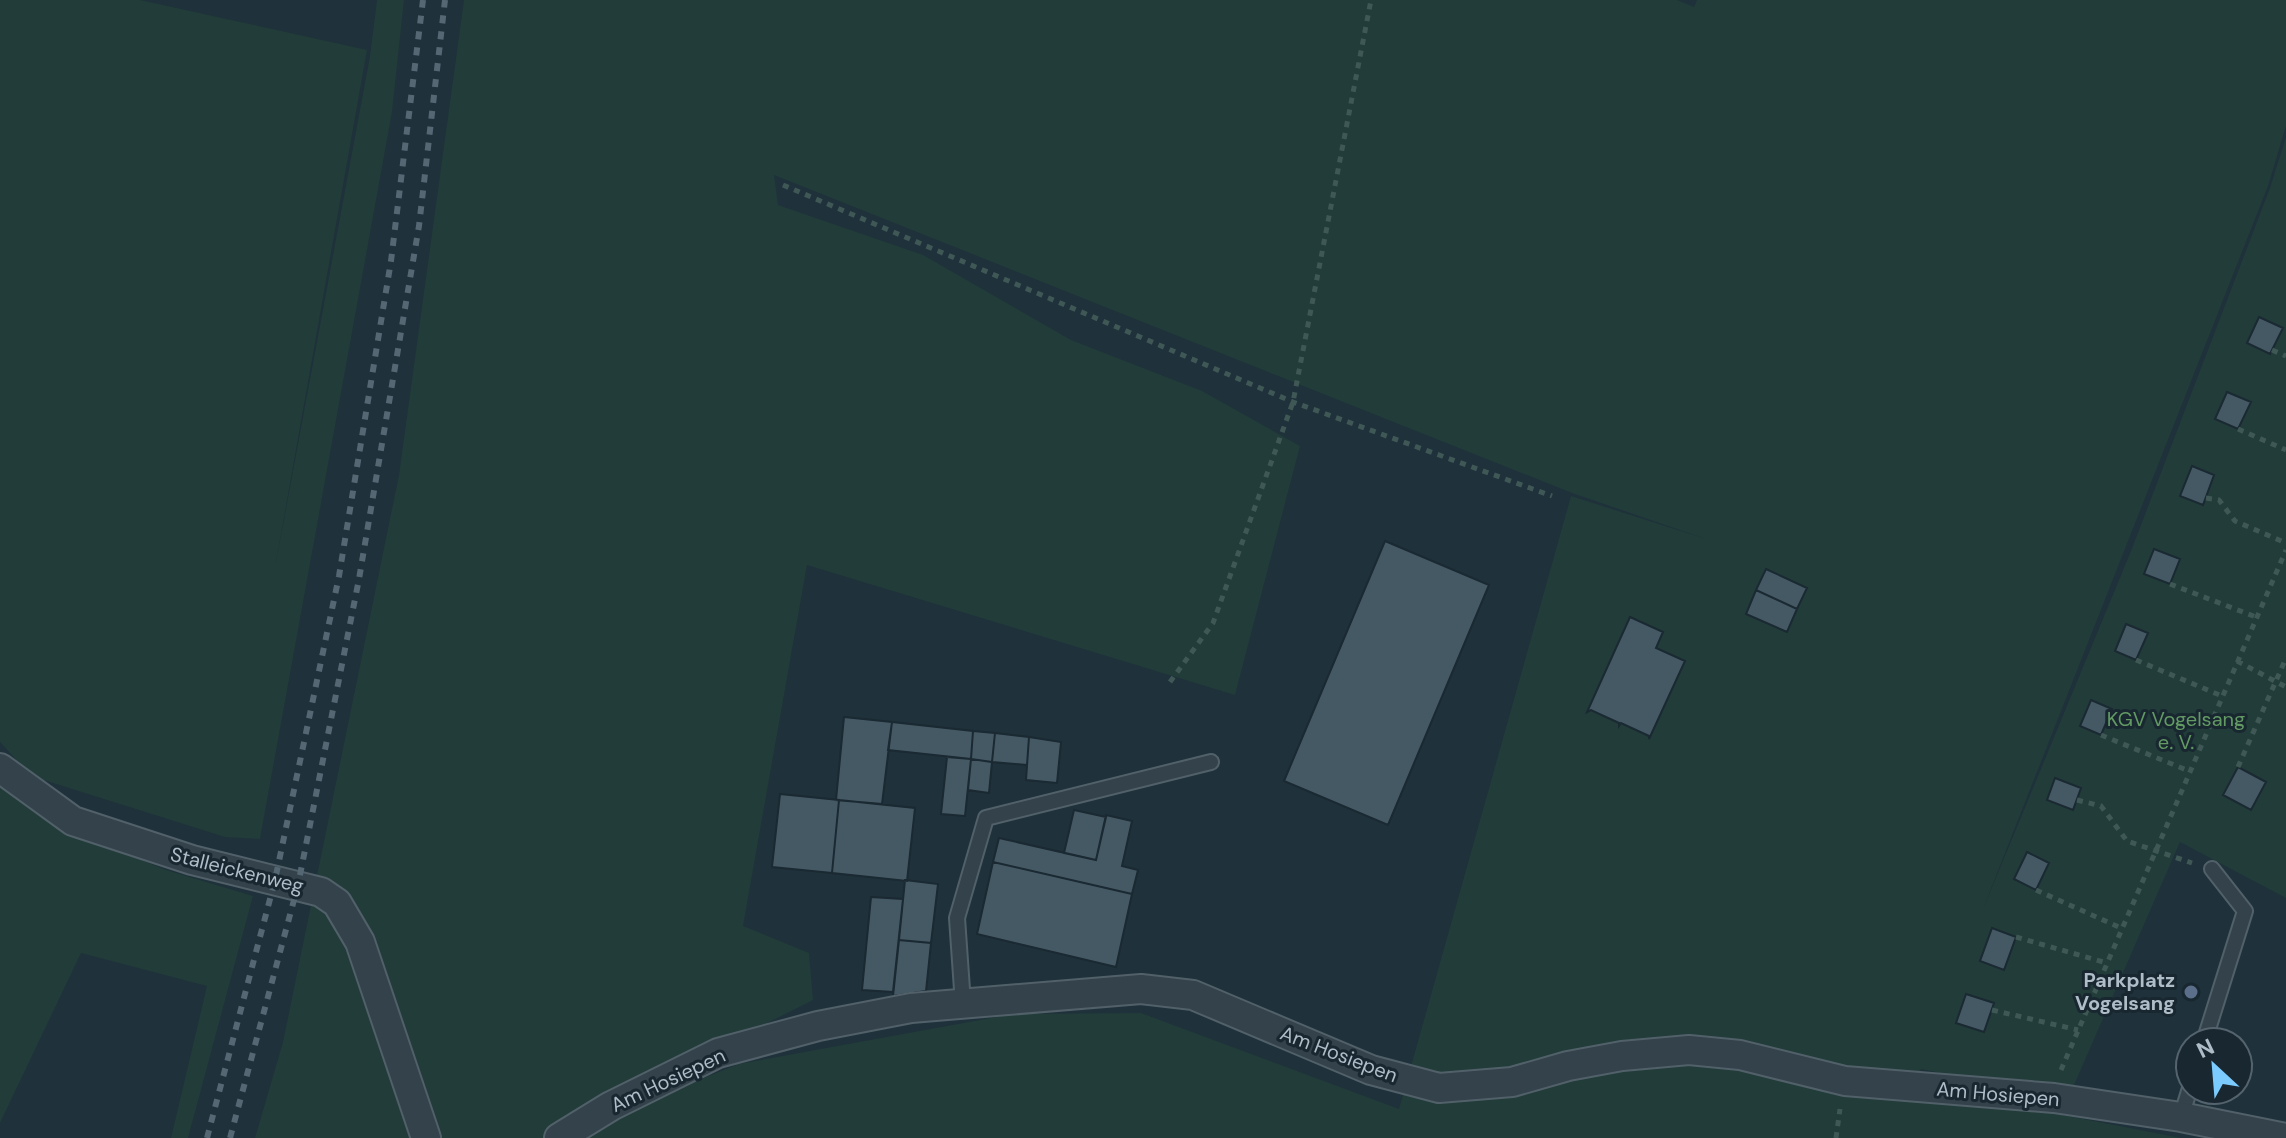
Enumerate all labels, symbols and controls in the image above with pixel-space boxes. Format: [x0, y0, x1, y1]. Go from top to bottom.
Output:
park label: KGV Vogelsang e. V. [2107, 706, 2245, 755]
street label: Stalleickenweg [168, 841, 306, 899]
place label: Parkplatz Vogelsang [2075, 967, 2175, 1016]
marker: Parkplatz Vogelsang [2182, 983, 2200, 1001]
street label: Am Hosiepen [1277, 1020, 1401, 1088]
north arrow [2174, 1026, 2254, 1106]
text: N [2192, 1032, 2219, 1065]
street label: Am Hosiepen [607, 1042, 729, 1118]
street label: Am Hosiepen [1935, 1076, 2061, 1112]

